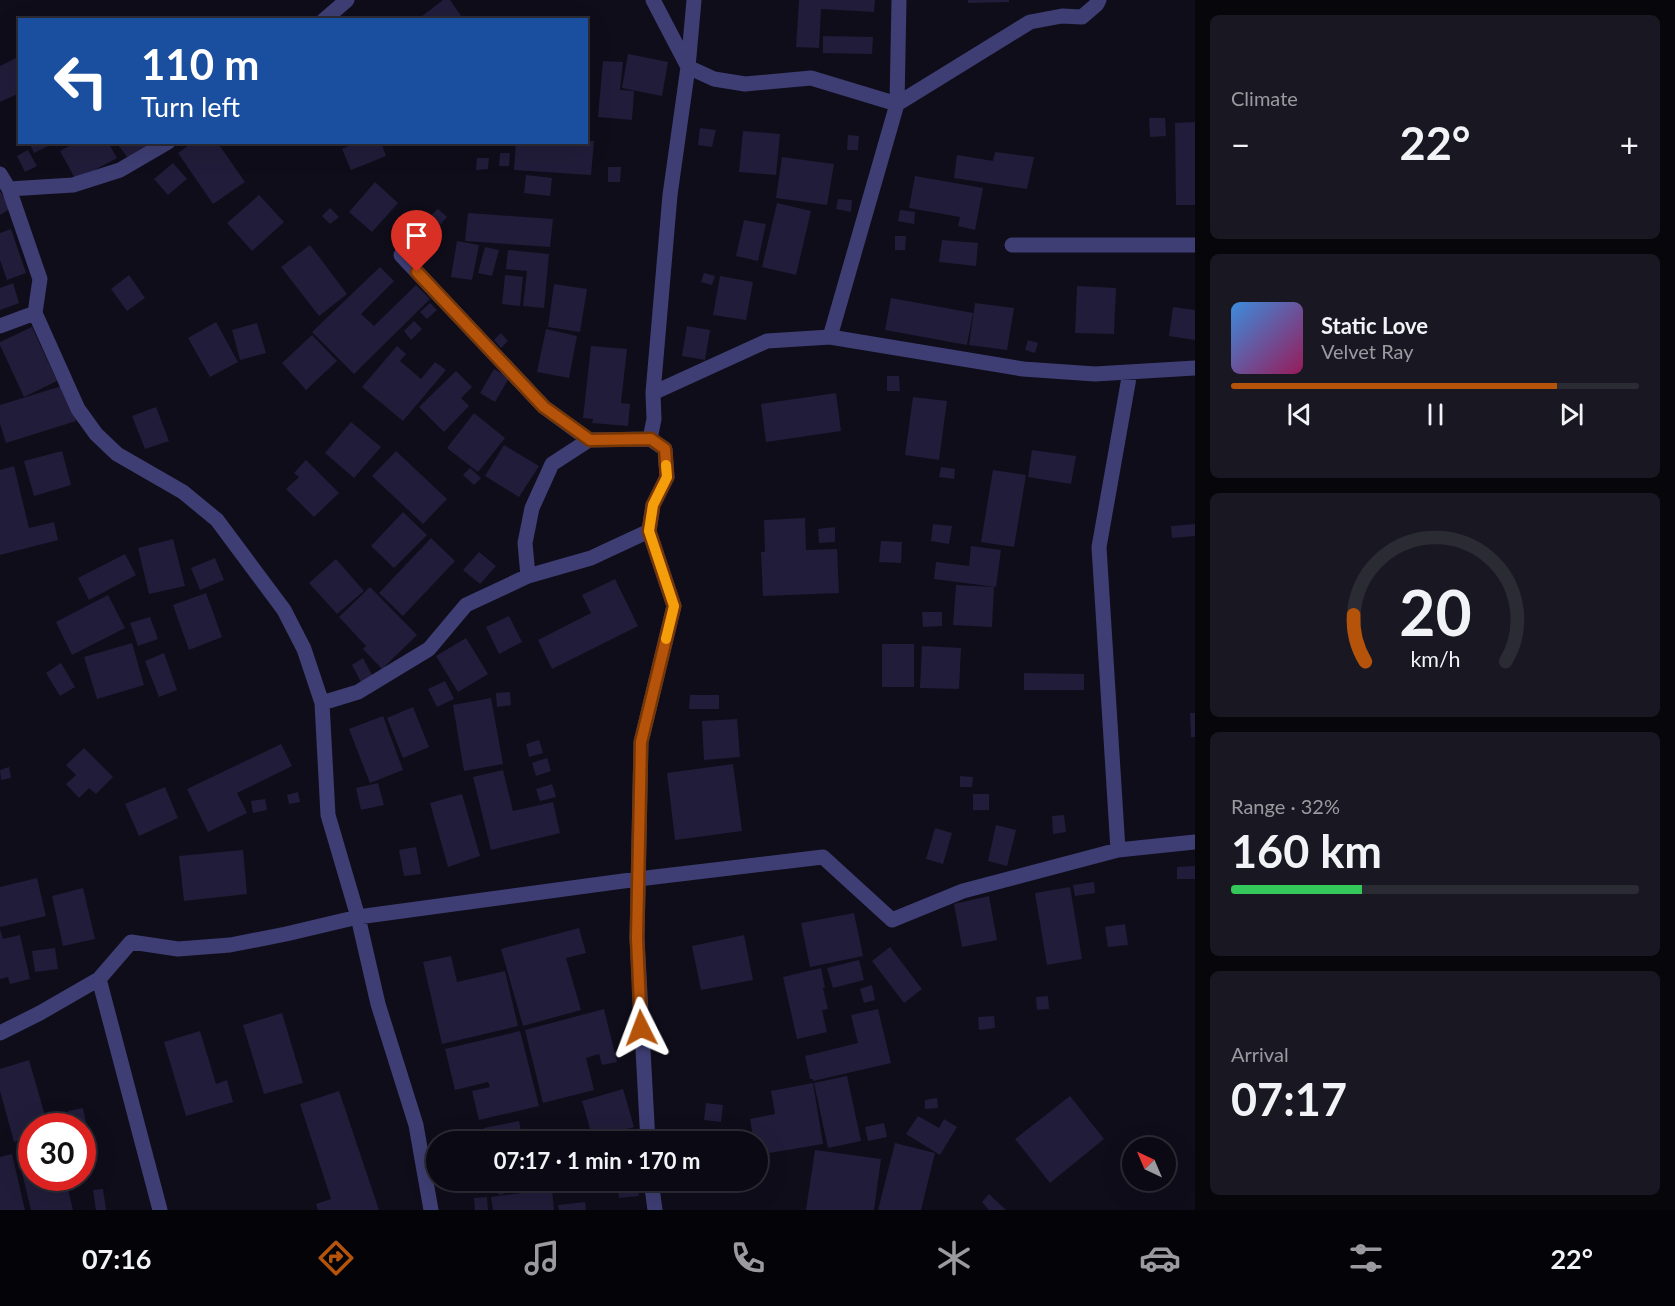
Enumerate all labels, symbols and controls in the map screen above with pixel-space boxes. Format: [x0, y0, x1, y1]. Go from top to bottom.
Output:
text: 110 m [141, 39, 259, 89]
icon: left [42, 42, 120, 120]
text: Climate [1231, 86, 1298, 110]
text: Turn left [141, 90, 240, 123]
text: 22° [1400, 116, 1470, 170]
text: − [1231, 124, 1250, 164]
text: + [1620, 124, 1639, 164]
pin [391, 210, 442, 272]
icon: arrive [400, 219, 433, 252]
text: Static Love [1321, 312, 1428, 339]
text: Velvet Ray [1321, 339, 1414, 363]
icon: previous [1283, 398, 1316, 431]
icon: pause [1419, 398, 1452, 431]
icon: next [1555, 398, 1588, 431]
text: 20 [1399, 574, 1471, 649]
text: km/h [1410, 646, 1460, 672]
text: Range · 32% [1231, 794, 1340, 818]
text: 160 km [1231, 824, 1382, 878]
position arrow [609, 996, 673, 1060]
text: Arrival [1231, 1042, 1289, 1066]
text: 07:17 [1231, 1072, 1347, 1126]
speed limit sign: 30 [18, 1113, 96, 1191]
north arrow [1122, 1137, 1176, 1191]
map controls [1122, 1137, 1176, 1191]
text: 07:17 · 1 min · 170 m [494, 1147, 700, 1174]
icon: directions [315, 1237, 357, 1279]
icon: music [521, 1237, 563, 1279]
icon: phone [727, 1237, 769, 1279]
icon: climate [933, 1237, 975, 1279]
icon: car [1139, 1237, 1181, 1279]
icon: filters [1345, 1237, 1387, 1279]
text: 07:16 [82, 1242, 152, 1275]
text: 22° [1550, 1242, 1593, 1275]

